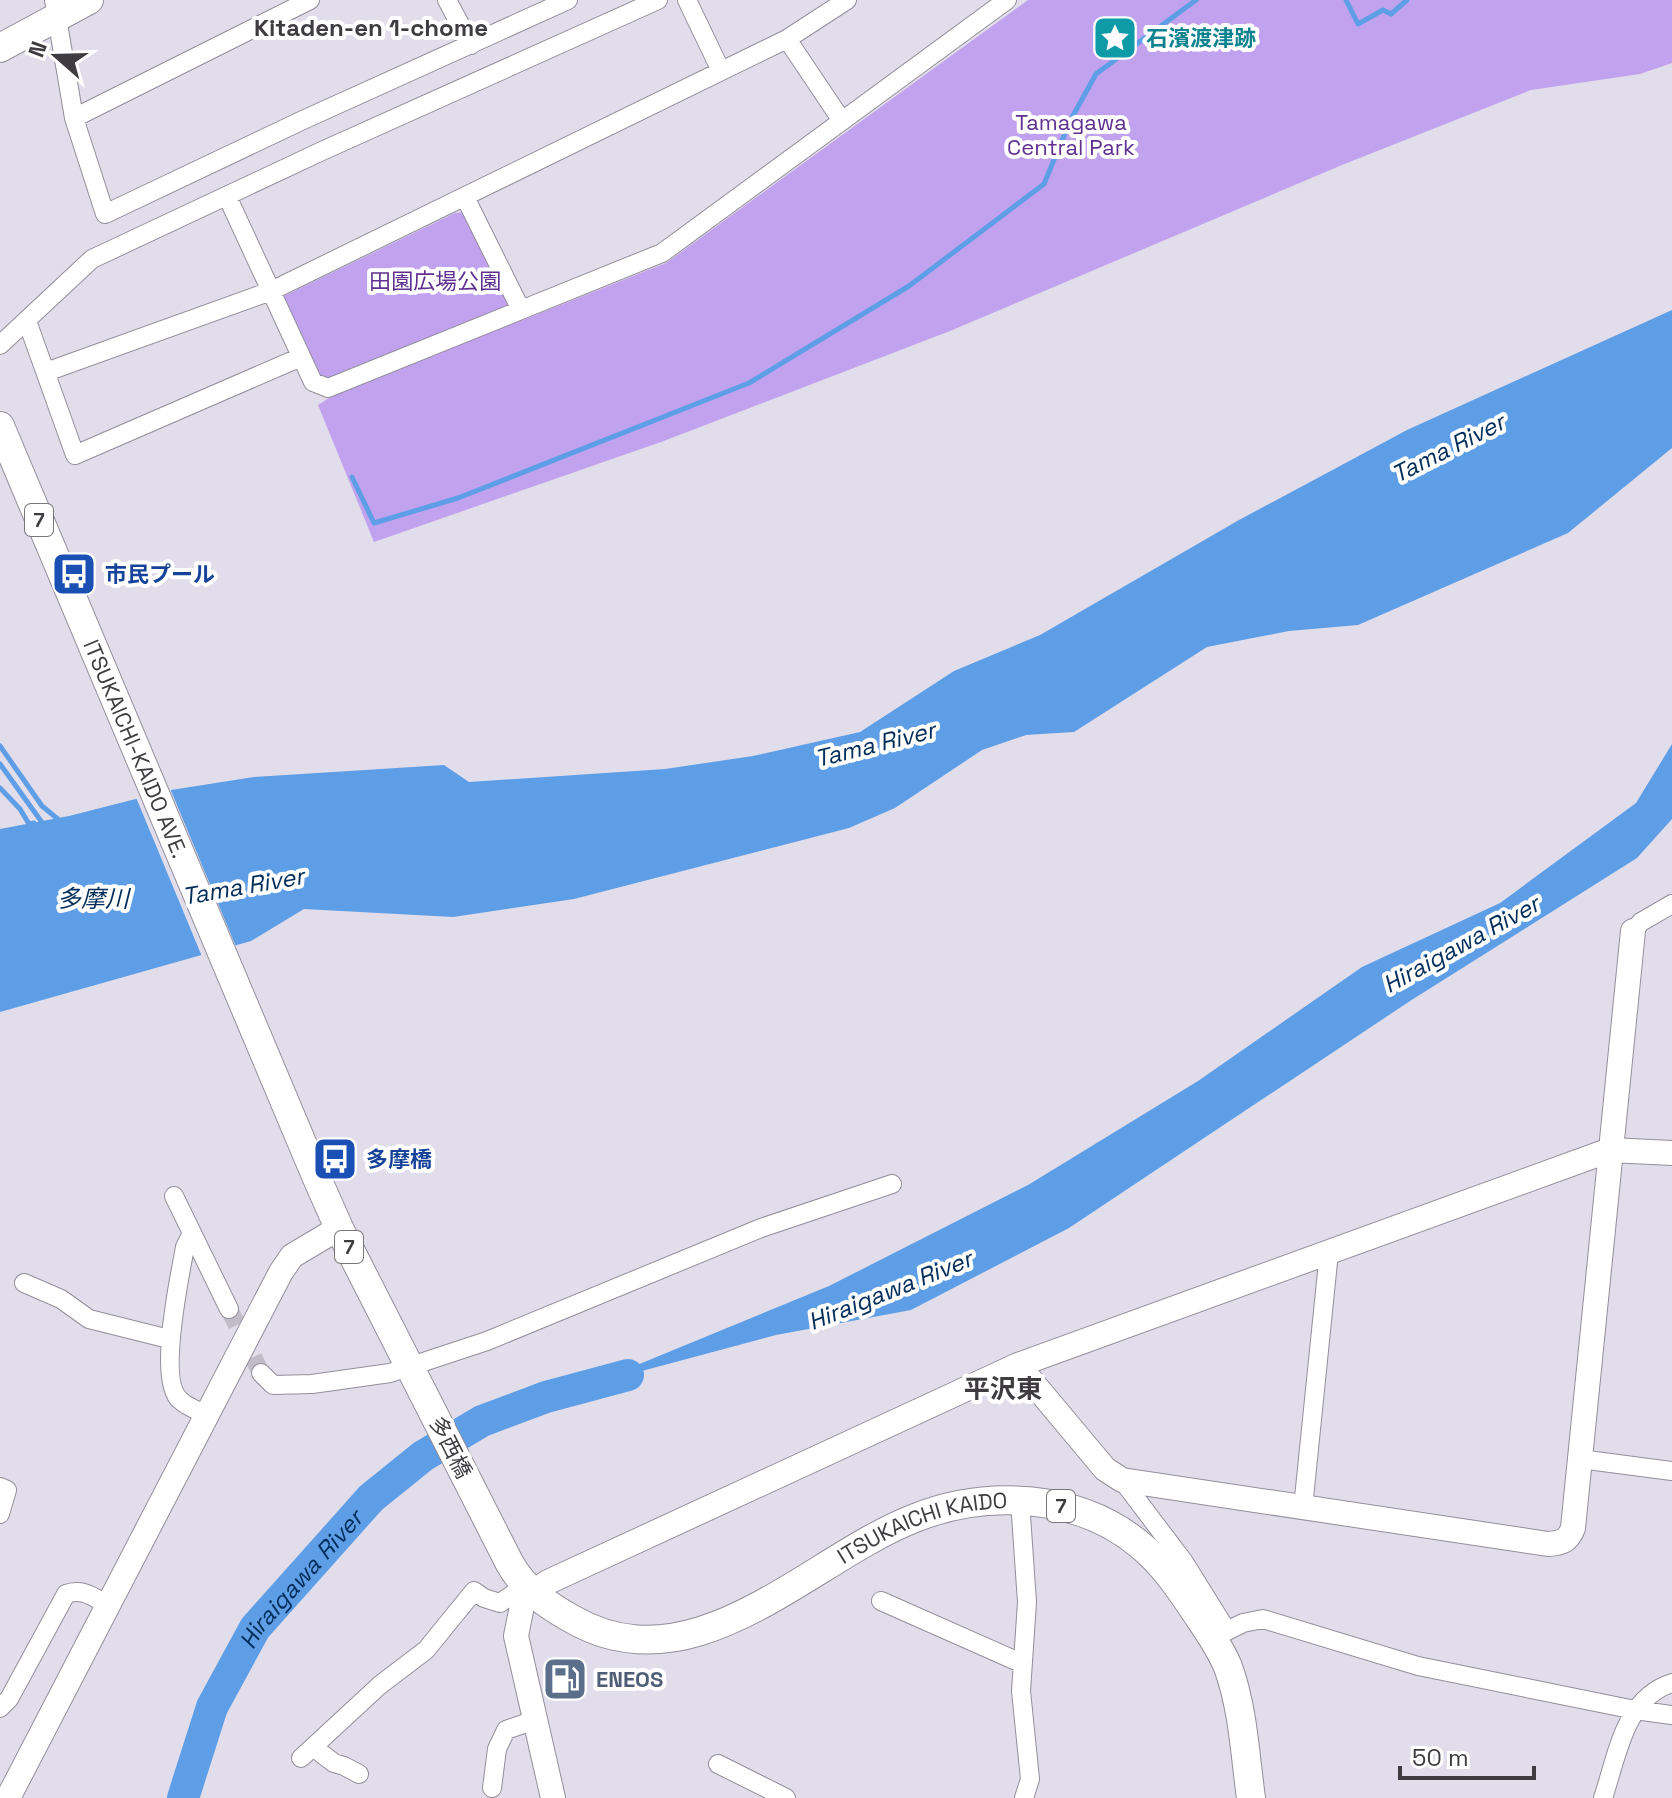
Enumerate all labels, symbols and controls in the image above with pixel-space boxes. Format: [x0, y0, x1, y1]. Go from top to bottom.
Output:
district label: Kitaden-en 1-chome [254, 12, 488, 43]
place icon: 石濱渡津跡 [1091, 14, 1139, 62]
north arrow [16, 16, 96, 96]
place label: 石濱渡津跡 [1146, 24, 1256, 52]
text: N [22, 37, 53, 61]
park label: Tamagawa Central Park [1007, 108, 1135, 161]
park label: 田園広場公園 [369, 267, 501, 295]
water label: Tama River [1386, 405, 1513, 490]
road number: 7 [25, 504, 53, 536]
bus stop icon: 市民プール [50, 550, 98, 598]
place label: 市民プール [105, 560, 215, 588]
street label: ITSUKAICHI-KAIDO AVE. [77, 635, 194, 862]
water label: Tama River [812, 713, 941, 774]
water label: Tama River [180, 860, 309, 912]
water label: 多摩川 [57, 883, 132, 914]
water label: Hiraigawa River [1377, 887, 1547, 1000]
bus stop icon: 多摩橋 [311, 1135, 359, 1183]
place label: 多摩橋 [366, 1145, 432, 1173]
road number: 7 [335, 1231, 363, 1263]
water label: Hiraigawa River [803, 1242, 979, 1337]
district label: 平沢東 [964, 1372, 1042, 1406]
street label: 多西橋 [424, 1411, 478, 1483]
street label: ITSUKAICHI KAIDO [832, 1486, 1008, 1570]
road number: 7 [1047, 1490, 1075, 1522]
water label: Hiraigawa River [231, 1501, 371, 1654]
fuel station icon: ENEOS [541, 1655, 589, 1703]
place label: ENEOS [596, 1665, 663, 1693]
scale bar [1400, 1730, 1534, 1780]
text: 50 m [1412, 1742, 1469, 1773]

